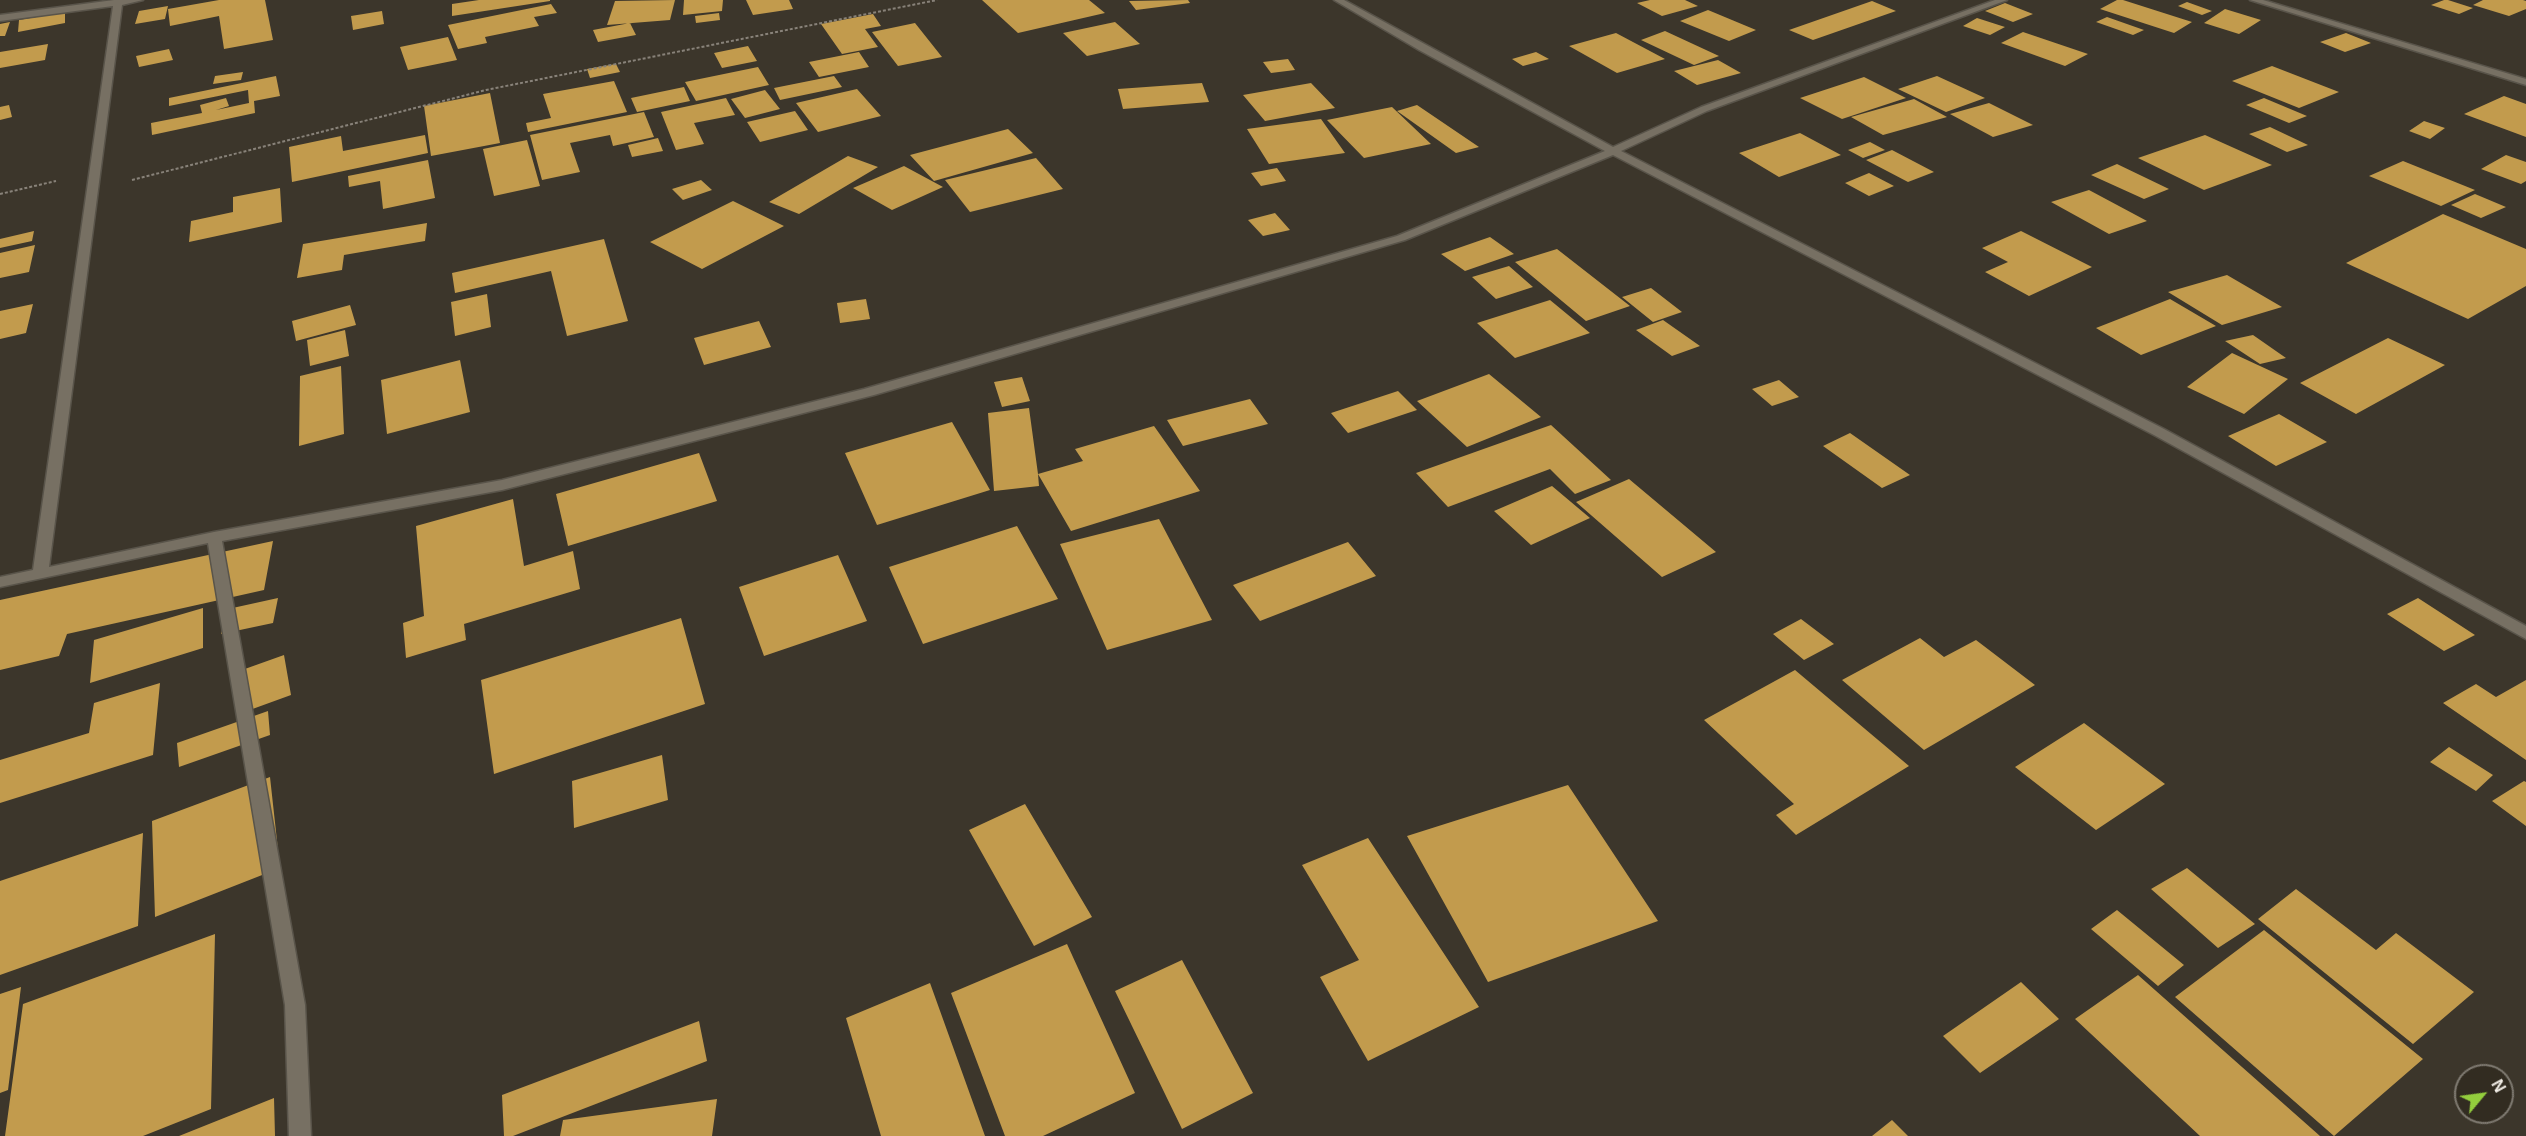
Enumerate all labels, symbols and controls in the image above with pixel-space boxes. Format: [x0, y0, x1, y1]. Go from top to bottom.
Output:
north arrow [2454, 1064, 2514, 1124]
text: N [2488, 1077, 2509, 1095]

